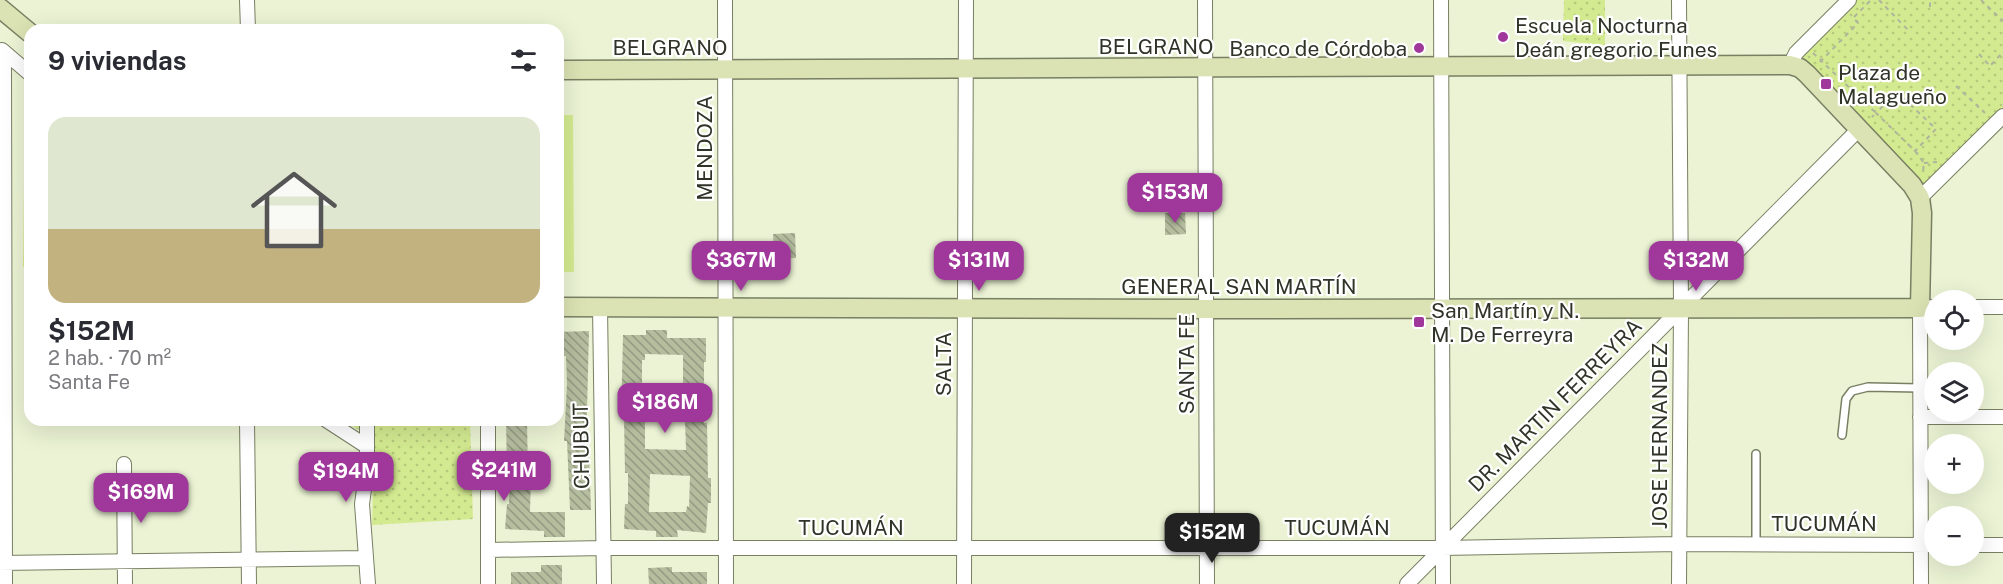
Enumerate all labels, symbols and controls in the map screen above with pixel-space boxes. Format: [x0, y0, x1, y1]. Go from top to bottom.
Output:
place label: Escuela Nocturna Deán gregorio Funes [1515, 13, 1717, 62]
marker: Escuela Nocturna Deán gregorio Funes [1496, 30, 1510, 44]
street label: BELGRANO [1099, 34, 1213, 59]
street label: BELGRANO [613, 35, 727, 60]
place label: Banco de Córdoba [1229, 36, 1407, 61]
marker: Banco de Córdoba [1412, 41, 1426, 55]
icon: filters [507, 44, 540, 77]
text: 9 viviendas [48, 45, 186, 76]
place label: Plaza de Malagueño [1838, 60, 1947, 109]
marker: Plaza de Malagueño [1819, 77, 1833, 91]
street label: MENDOZA [692, 95, 717, 201]
icon: home [240, 156, 348, 264]
pin: $153M [1133, 173, 1217, 224]
text: $153M [1141, 180, 1209, 204]
pin: $367M [699, 241, 783, 292]
pin: $131M [937, 241, 1021, 292]
pin: $132M [1654, 241, 1738, 292]
text: $367M [706, 248, 776, 272]
text: $131M [948, 248, 1010, 272]
text: $132M [1663, 248, 1729, 272]
street label: GENERAL SAN MARTÍN [1121, 274, 1357, 299]
map controls [1924, 290, 1984, 566]
button: locate [1924, 290, 1984, 350]
place label: San Martín y N. M. De Ferreyra [1431, 298, 1579, 347]
street label: DR. MARTIN FERREYRA [1463, 313, 1647, 497]
street label: SANTA FE [1174, 314, 1199, 414]
text: $152M [48, 315, 135, 346]
marker: San Martín y N. M. De Ferreyra [1412, 315, 1426, 329]
street label: SALTA [931, 332, 956, 396]
street label: JOSE HERNANDEZ [1647, 343, 1672, 529]
text: 2 hab. · 70 m² [48, 346, 171, 370]
button: layers [1924, 362, 1984, 422]
text: Santa Fe [48, 370, 130, 394]
pin: $186M [623, 383, 707, 434]
text: $186M [631, 390, 699, 414]
street label: CHUBUT [568, 403, 594, 489]
button: + [1924, 434, 1984, 494]
pin: $241M [462, 451, 546, 502]
pin: $194M [304, 452, 388, 503]
text: $241M [471, 458, 537, 482]
text: $194M [313, 459, 379, 483]
pin: $169M [99, 473, 183, 524]
text: $169M [108, 480, 174, 504]
button: − [1924, 506, 1984, 566]
street label: TUCUMÁN [1771, 511, 1877, 536]
pin: $152M [1170, 513, 1254, 564]
street label: TUCUMÁN [798, 515, 904, 540]
street label: TUCUMÁN [1284, 515, 1390, 540]
text: $152M [1179, 520, 1245, 544]

